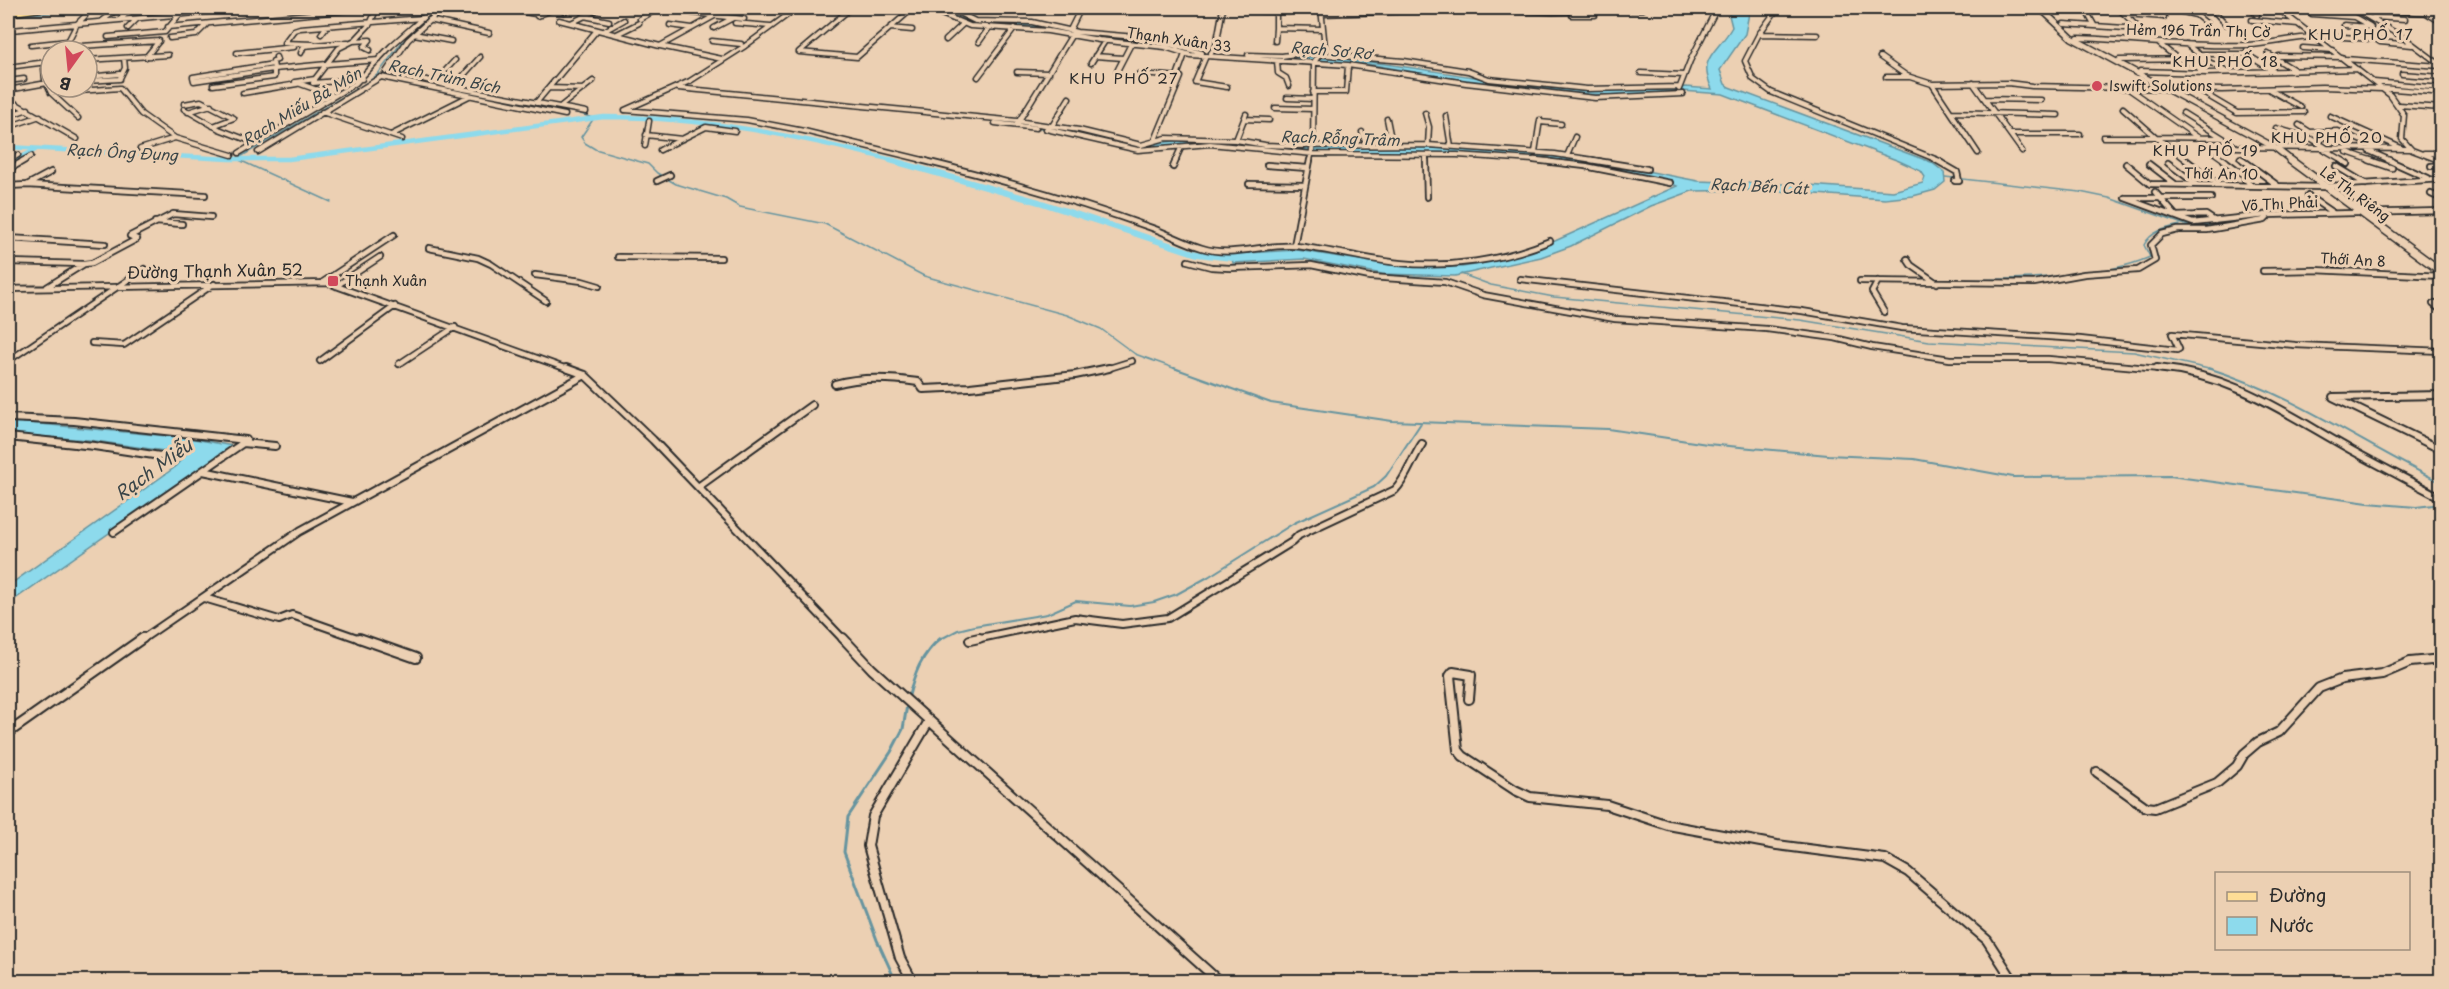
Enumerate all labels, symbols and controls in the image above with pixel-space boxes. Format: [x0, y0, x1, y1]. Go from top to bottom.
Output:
street label: Hẻm 196 Trần Thị Cờ [2126, 19, 2271, 42]
street label: Thạnh Xuân 33 [1125, 22, 1233, 57]
district label: KHU PHỐ 17 [2308, 22, 2414, 45]
water label: Rạch Sơ Rơ [1290, 35, 1376, 65]
north arrow [39, 39, 99, 99]
district label: KHU PHỐ 18 [2172, 49, 2280, 72]
water label: Rạch Trùm Bích [386, 52, 503, 99]
water label: Rạch Miếu Bà Môn [237, 60, 366, 150]
district label: KHU PHỐ 27 [1069, 66, 1179, 89]
text: B [56, 71, 73, 97]
place label: Iswift Solutions [2109, 75, 2212, 96]
marker: Iswift Solutions [2090, 79, 2104, 93]
water label: Rạch Rỗng Trâm [1280, 124, 1400, 151]
district label: KHU PHỐ 20 [2271, 125, 2383, 148]
water label: Rạch Ông Đụng [66, 137, 180, 166]
district label: KHU PHỐ 19 [2153, 138, 2259, 161]
street label: Lê Thị Riêng [2316, 161, 2395, 226]
street label: Thới An 10 [2184, 162, 2258, 185]
water label: Rạch Bến Cát [1710, 171, 1810, 200]
street label: Võ Thị Phải [2241, 191, 2319, 216]
street label: Thới An 8 [2320, 247, 2386, 272]
street label: Đường Thạnh Xuân 52 [127, 256, 303, 284]
place label: Thạnh Xuân [345, 270, 427, 291]
marker: Thạnh Xuân [326, 274, 340, 288]
water label: Rạch Miễu [109, 431, 198, 506]
legend [2215, 872, 2410, 950]
text: Đường [2269, 881, 2326, 908]
text: Nước [2269, 911, 2313, 938]

